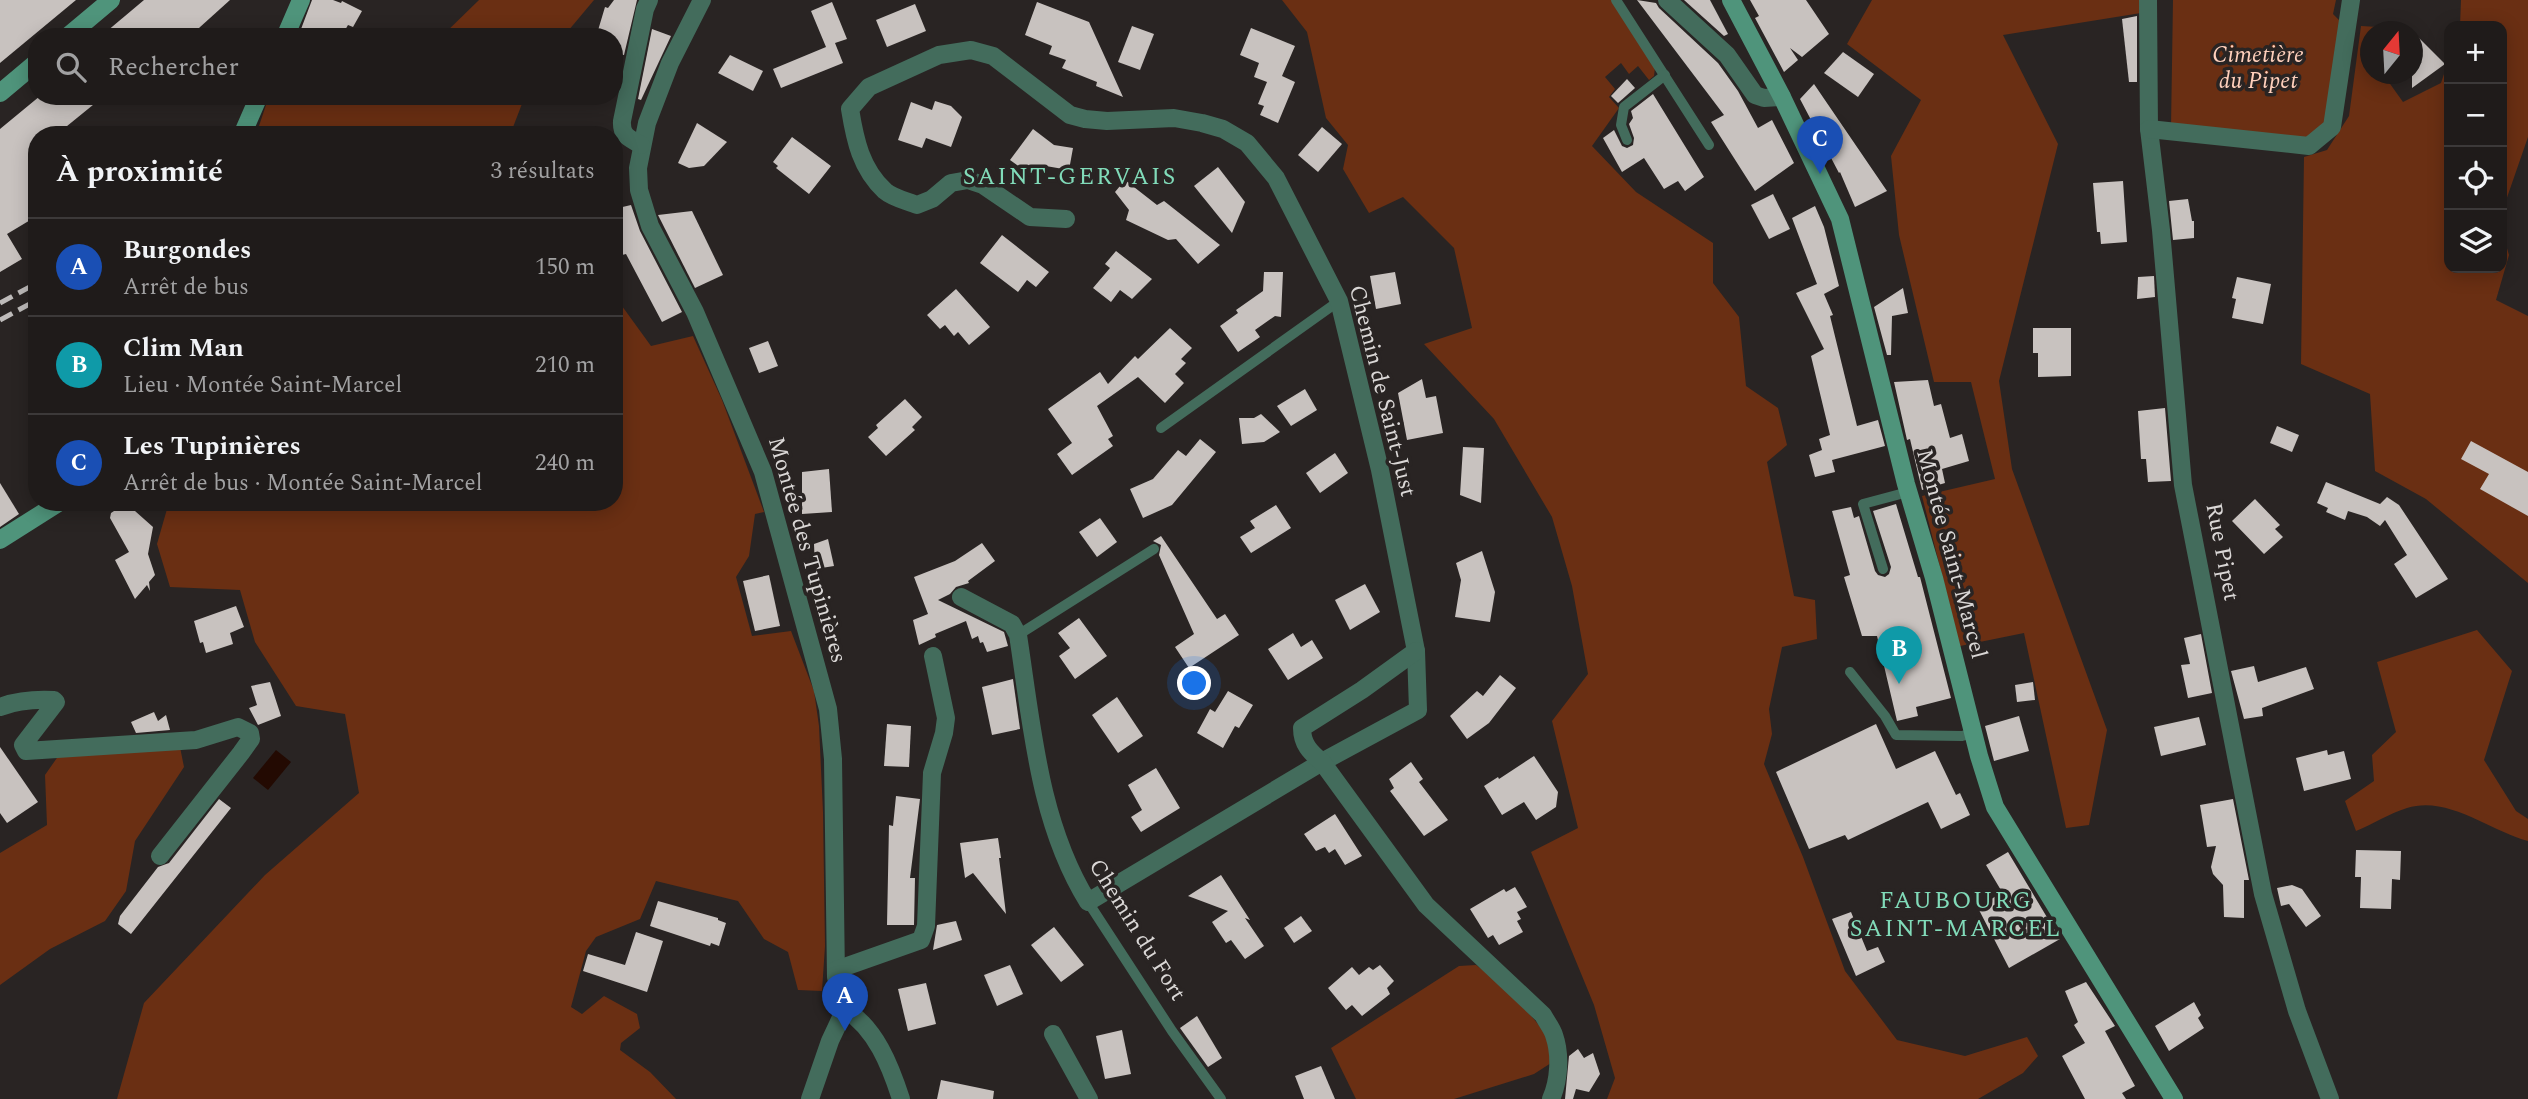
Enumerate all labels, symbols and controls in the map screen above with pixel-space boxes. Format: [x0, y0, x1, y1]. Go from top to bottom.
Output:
north arrow [2360, 21, 2423, 84]
map controls [2444, 21, 2507, 273]
button: + [2444, 21, 2507, 84]
search box [28, 28, 623, 105]
park label: Cimetière du Pipet [2212, 38, 2304, 99]
text: Rechercher [108, 47, 239, 87]
icon: search [52, 48, 90, 86]
button: − [2444, 84, 2507, 147]
pin: C [1797, 116, 1843, 174]
button: locate [2444, 147, 2507, 210]
text: À proximité [56, 149, 223, 195]
text: 3 résultats [490, 154, 595, 189]
district label: SAINT-GERVAIS [963, 159, 1177, 195]
button: layers [2444, 210, 2507, 273]
text: Burgondes [123, 230, 251, 270]
text: A [70, 250, 88, 285]
text: 150 m [535, 250, 595, 285]
text: Arrêt de bus [123, 270, 249, 305]
street label: Chemin de Saint-Just [1339, 281, 1425, 501]
text: Clim Man [123, 328, 244, 368]
text: B [71, 348, 87, 383]
text: 210 m [535, 348, 595, 383]
text: Lieu · Montée Saint-Marcel [123, 368, 402, 403]
text: Les Tupinières [123, 426, 301, 466]
street label: Montée des Tupinières [758, 433, 856, 667]
street label: Montée Saint-Marcel [1906, 445, 1996, 663]
text: C [71, 446, 87, 481]
text: 240 m [535, 446, 595, 481]
text: Arrêt de bus · Montée Saint-Marcel [123, 466, 482, 501]
street label: Rue Pipet [2195, 500, 2249, 604]
pin: B [1876, 626, 1922, 684]
your location [1177, 666, 1211, 700]
street label: Chemin du Fort [1079, 852, 1195, 1008]
district label: FAUBOURG SAINT-MARCEL [1850, 883, 2062, 947]
pin: A [822, 973, 868, 1031]

